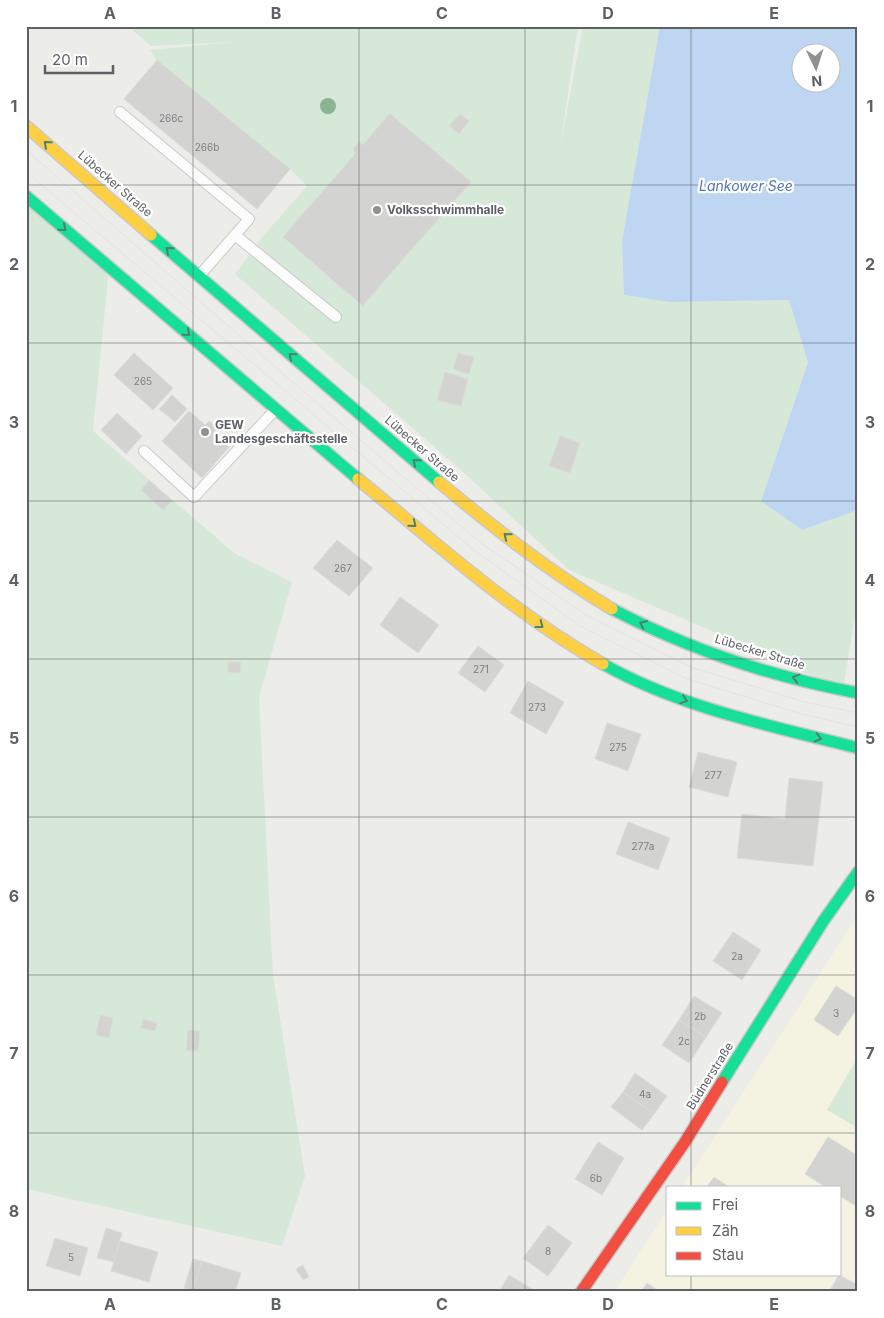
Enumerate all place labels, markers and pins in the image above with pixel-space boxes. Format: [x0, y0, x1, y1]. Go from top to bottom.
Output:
place label: Volksschwimmhalle [387, 202, 504, 217]
marker: Volksschwimmhalle [371, 204, 383, 216]
place label: GEW Landesgeschäftsstelle [215, 417, 348, 446]
marker: GEW Landesgeschäftsstelle [199, 426, 211, 438]

